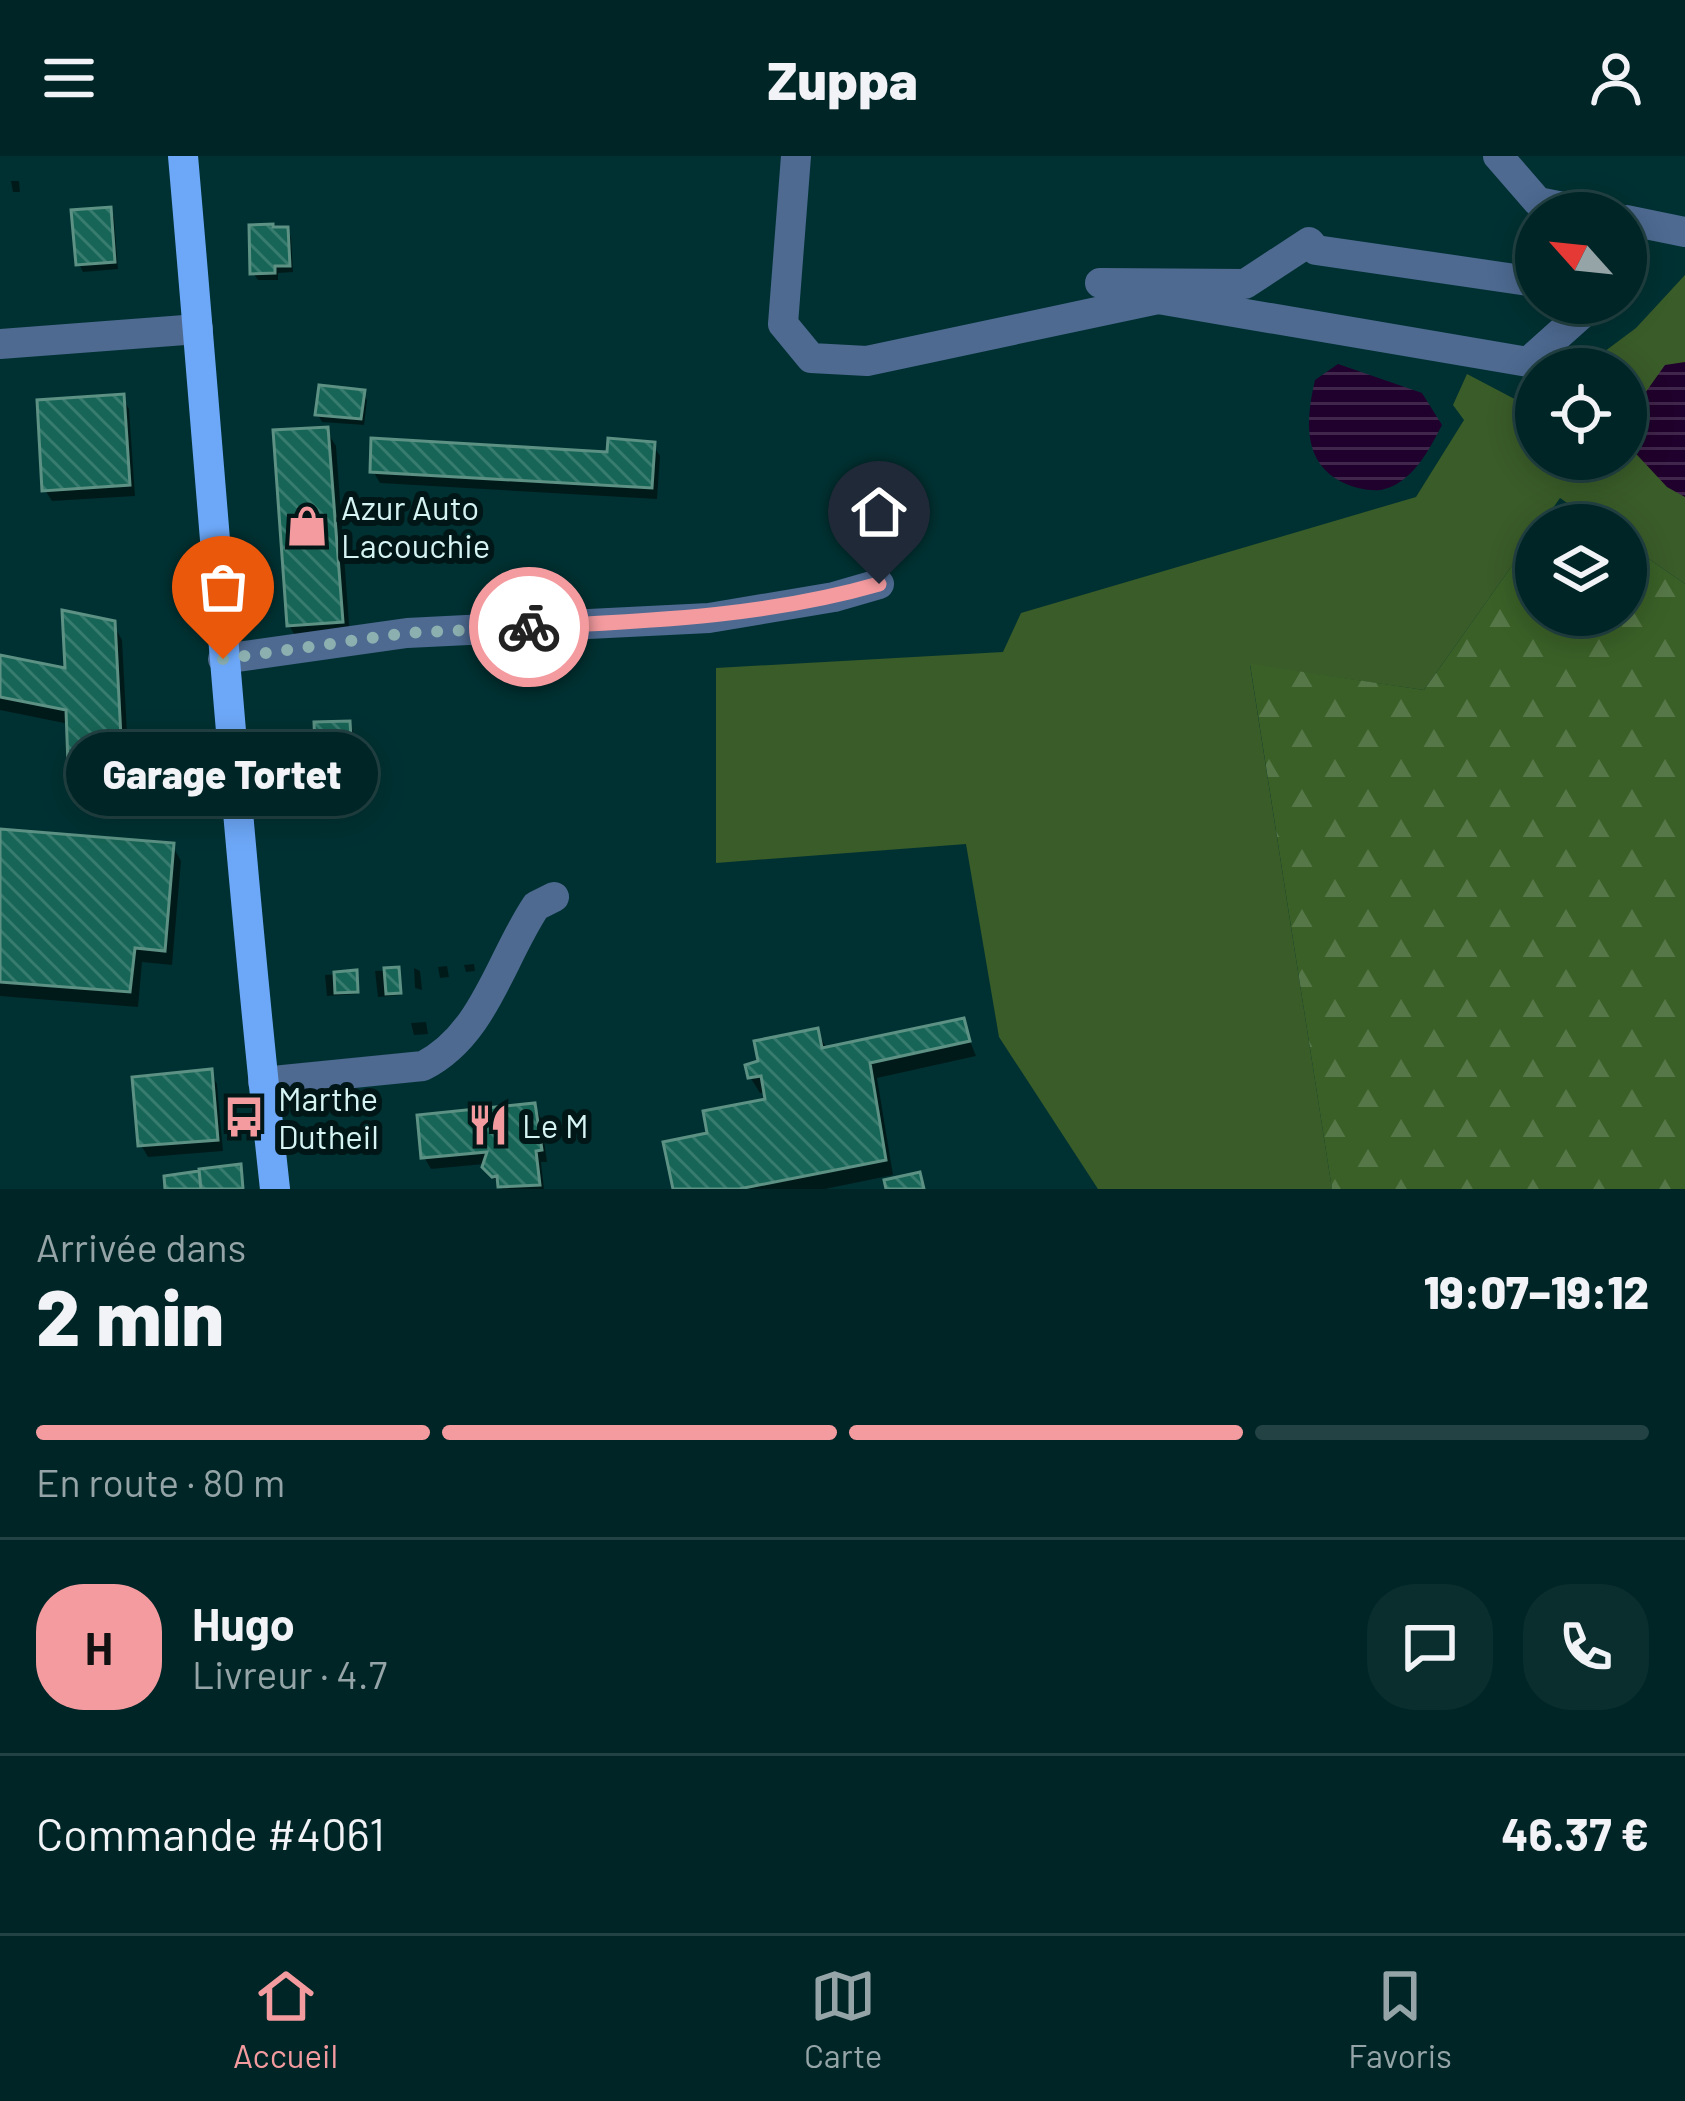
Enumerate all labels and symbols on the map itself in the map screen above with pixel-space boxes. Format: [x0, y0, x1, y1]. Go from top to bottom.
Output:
north arrow [1515, 192, 1647, 324]
pin [828, 461, 930, 584]
place label: Azur Auto Lacouchie [341, 487, 490, 565]
shop icon: Azur Auto Lacouchie [284, 503, 330, 549]
pin [172, 536, 274, 659]
courier [469, 567, 589, 687]
callout: Garage Tortet [67, 731, 379, 815]
place label: Marthe Dutheil [278, 1078, 379, 1156]
bus stop icon: Marthe Dutheil [221, 1094, 267, 1140]
restaurant icon: Le M [465, 1102, 511, 1148]
place label: Le M [522, 1105, 589, 1145]

